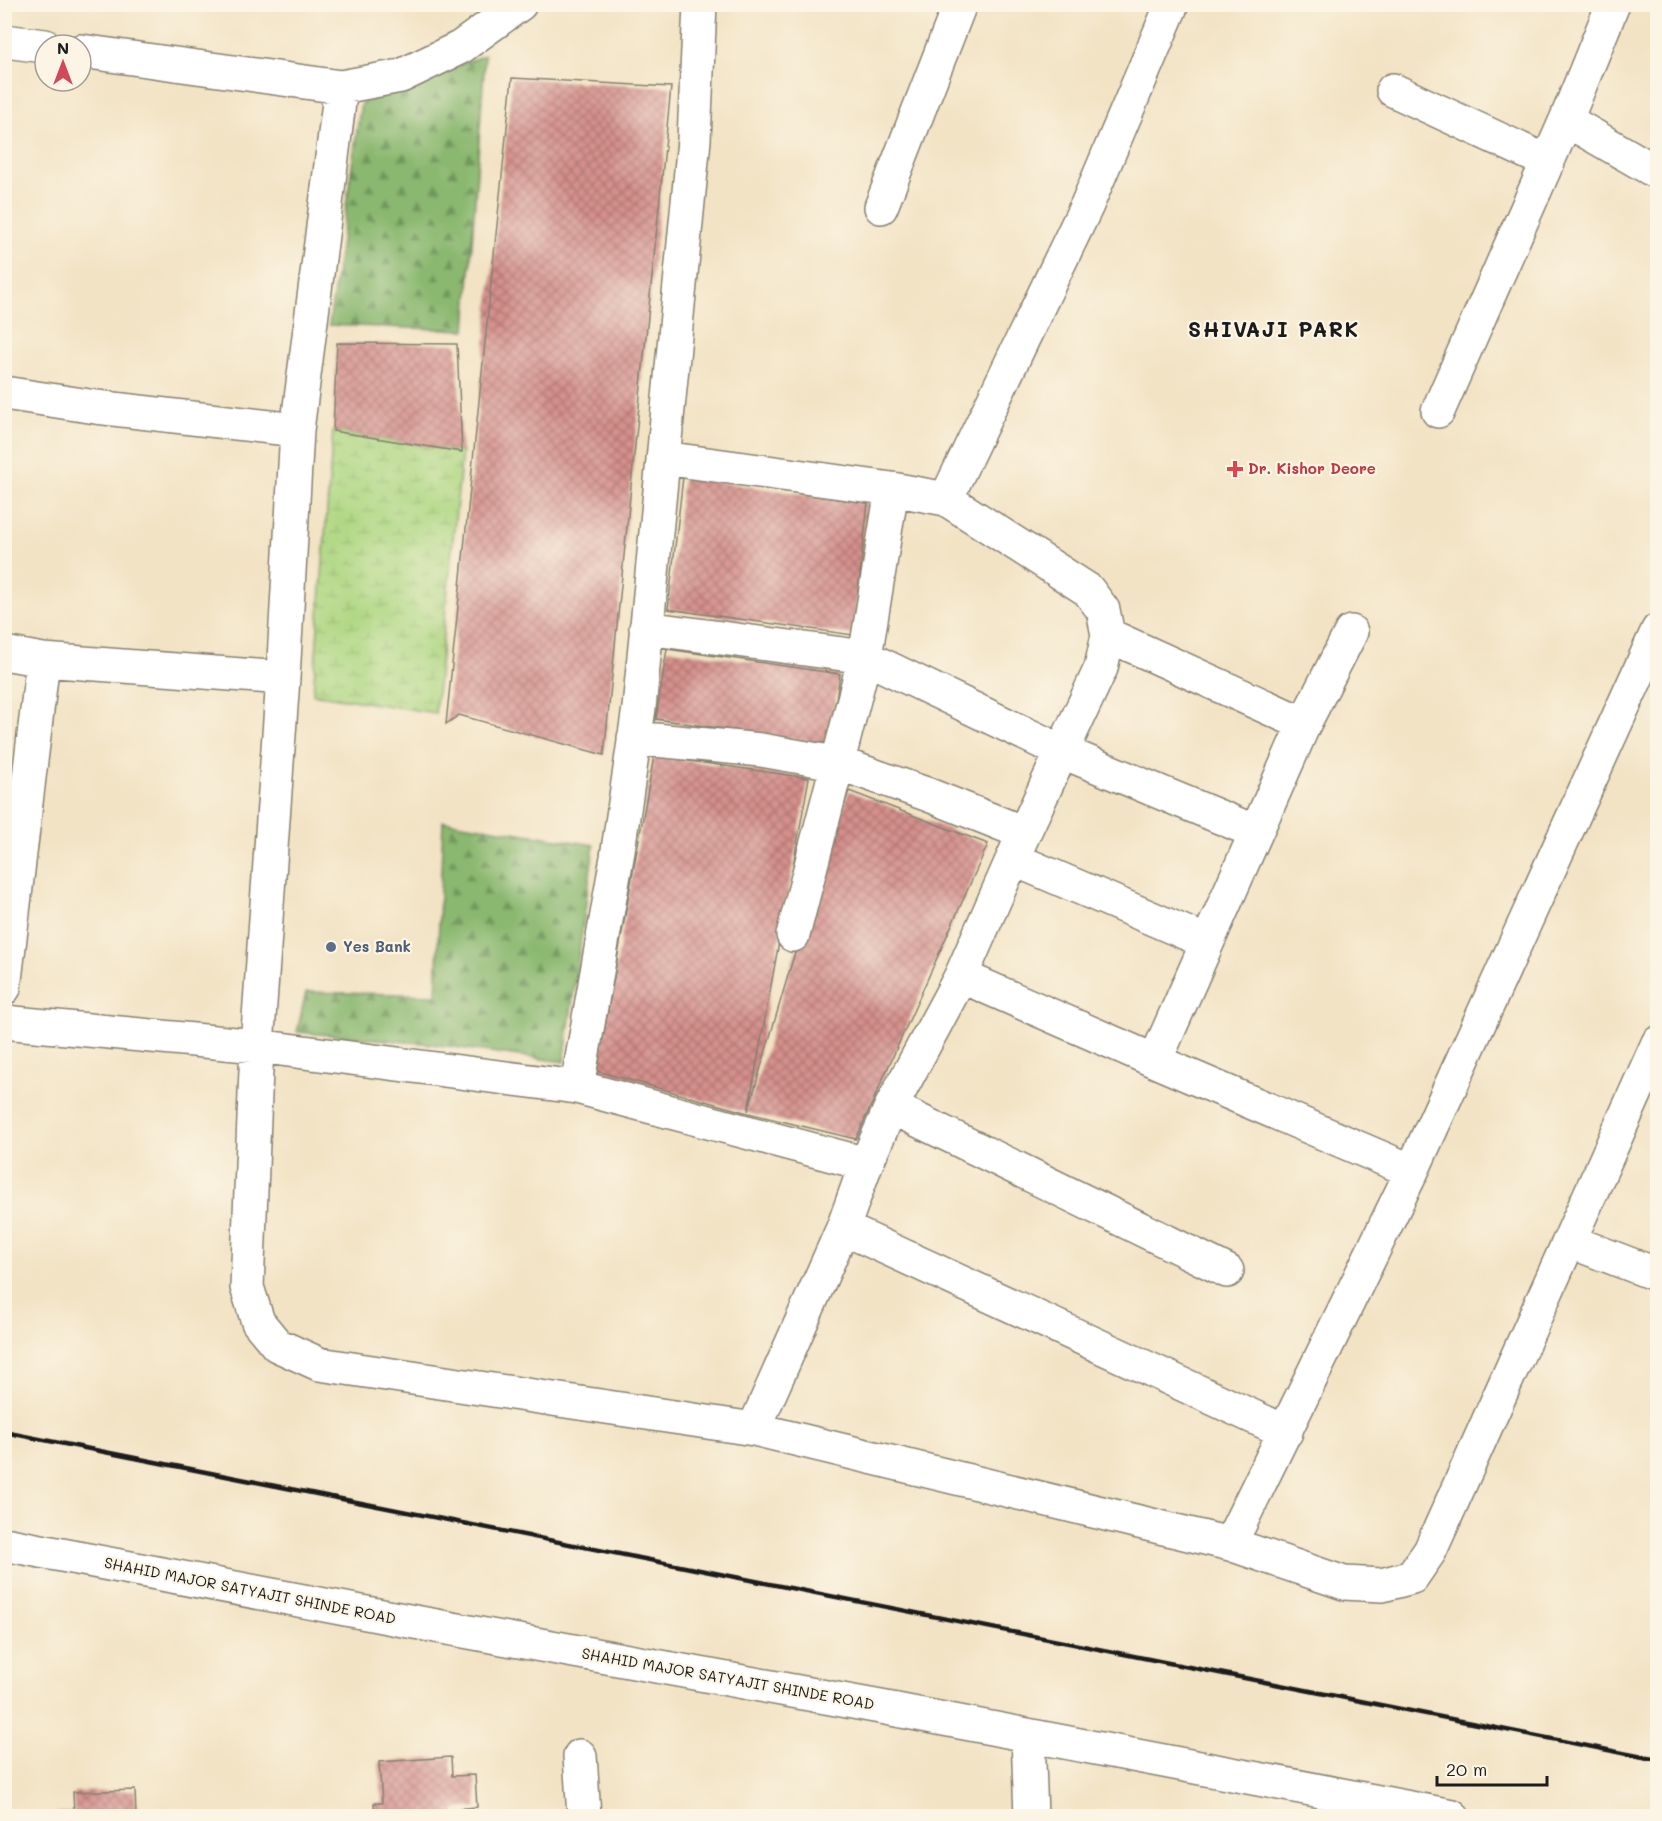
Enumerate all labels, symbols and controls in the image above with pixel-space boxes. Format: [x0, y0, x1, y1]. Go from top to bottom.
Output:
north arrow [33, 33, 93, 93]
text: N [57, 37, 69, 58]
district label: SHIVAJI PARK [1188, 315, 1360, 342]
place label: Dr. Kishor Deore [1248, 458, 1376, 478]
marker: Dr. Kishor Deore [1226, 460, 1244, 478]
place label: Yes Bank [343, 936, 411, 956]
marker: Yes Bank [324, 940, 338, 954]
street label: SHAHID MAJOR SATYAJIT SHINDE ROAD [103, 1552, 398, 1628]
street label: SHAHID MAJOR SATYAJIT SHINDE ROAD [580, 1642, 876, 1714]
scale bar [1437, 1749, 1546, 1787]
text: 20 m [1446, 1757, 1487, 1781]

